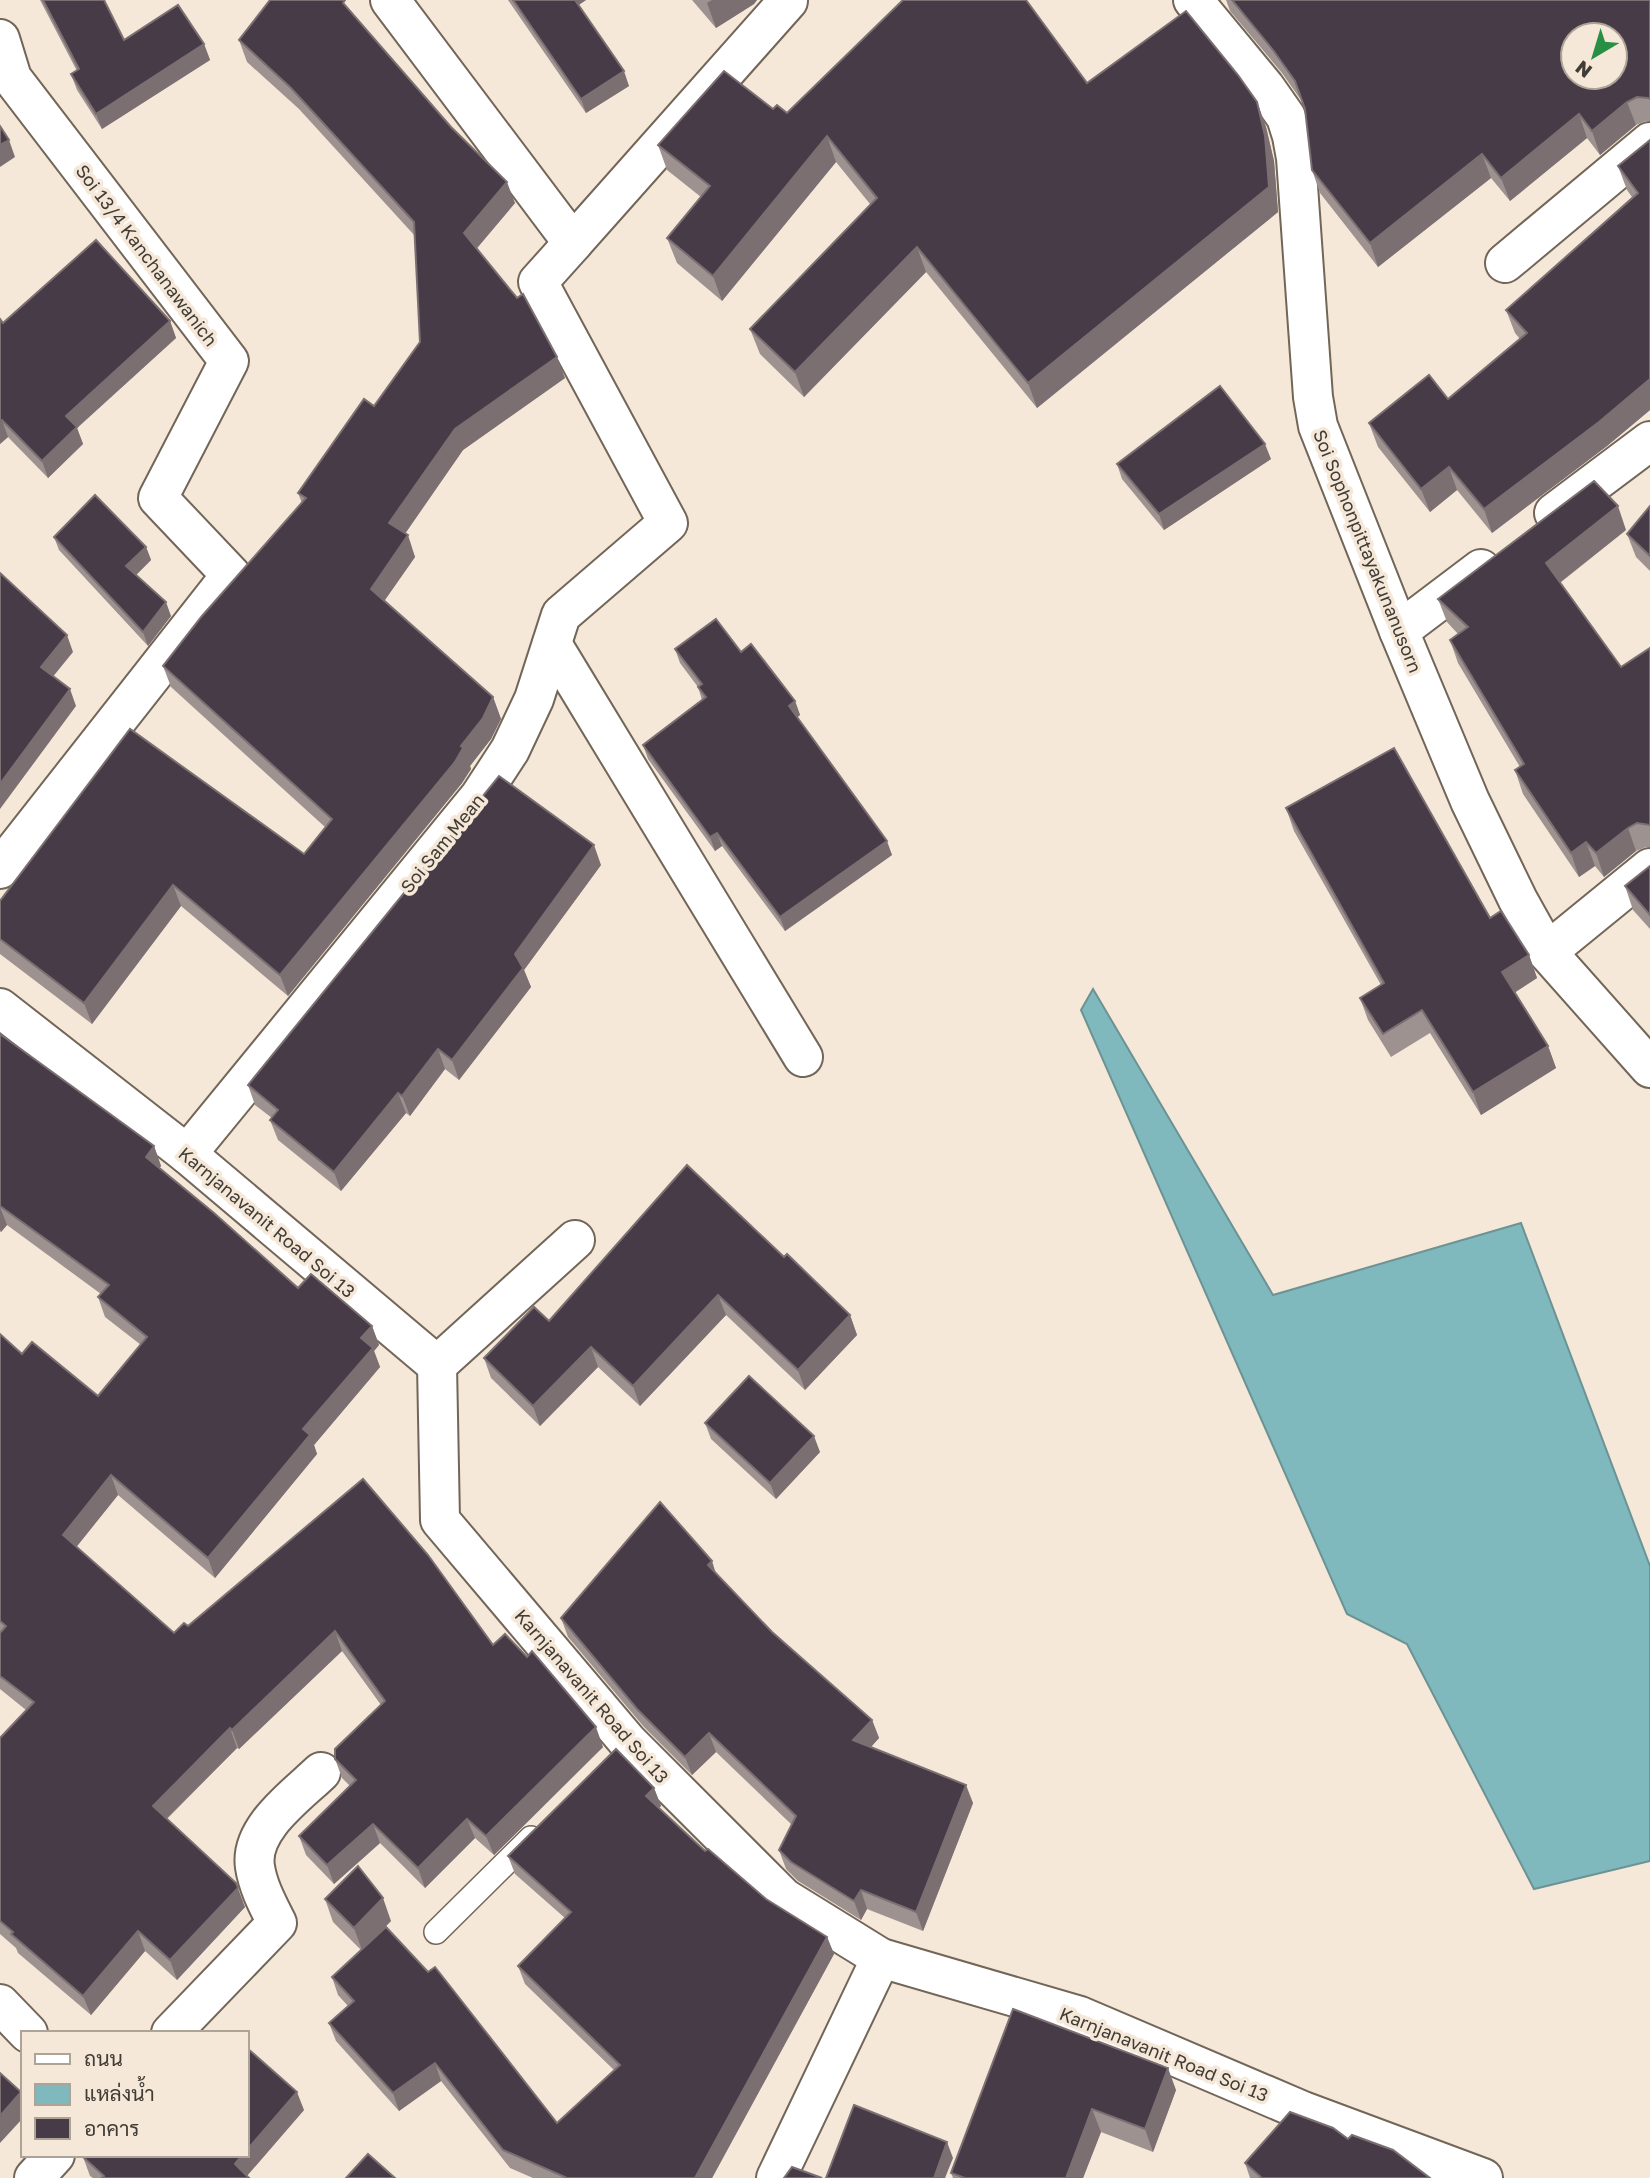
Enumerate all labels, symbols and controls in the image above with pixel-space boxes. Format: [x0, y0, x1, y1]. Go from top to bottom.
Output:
north arrow [1559, 21, 1629, 91]
text: N [1570, 56, 1596, 83]
street label: Soi 13/4 Kanchanawanich [71, 160, 223, 350]
street label: Soi Sophonpittayakunanusorn [1309, 426, 1427, 676]
street label: Soi Sam Mean [395, 789, 489, 897]
street label: Karnjanavanit Road Soi 13 [174, 1142, 360, 1302]
street label: Karnjanavanit Road Soi 13 [510, 1605, 674, 1787]
street label: Karnjanavanit Road Soi 13 [1056, 2002, 1272, 2106]
legend [21, 2031, 248, 2157]
text: ถนน [84, 2045, 123, 2071]
text: แหล่งน้ำ [84, 2076, 155, 2106]
text: อาคาร [84, 2115, 140, 2141]

